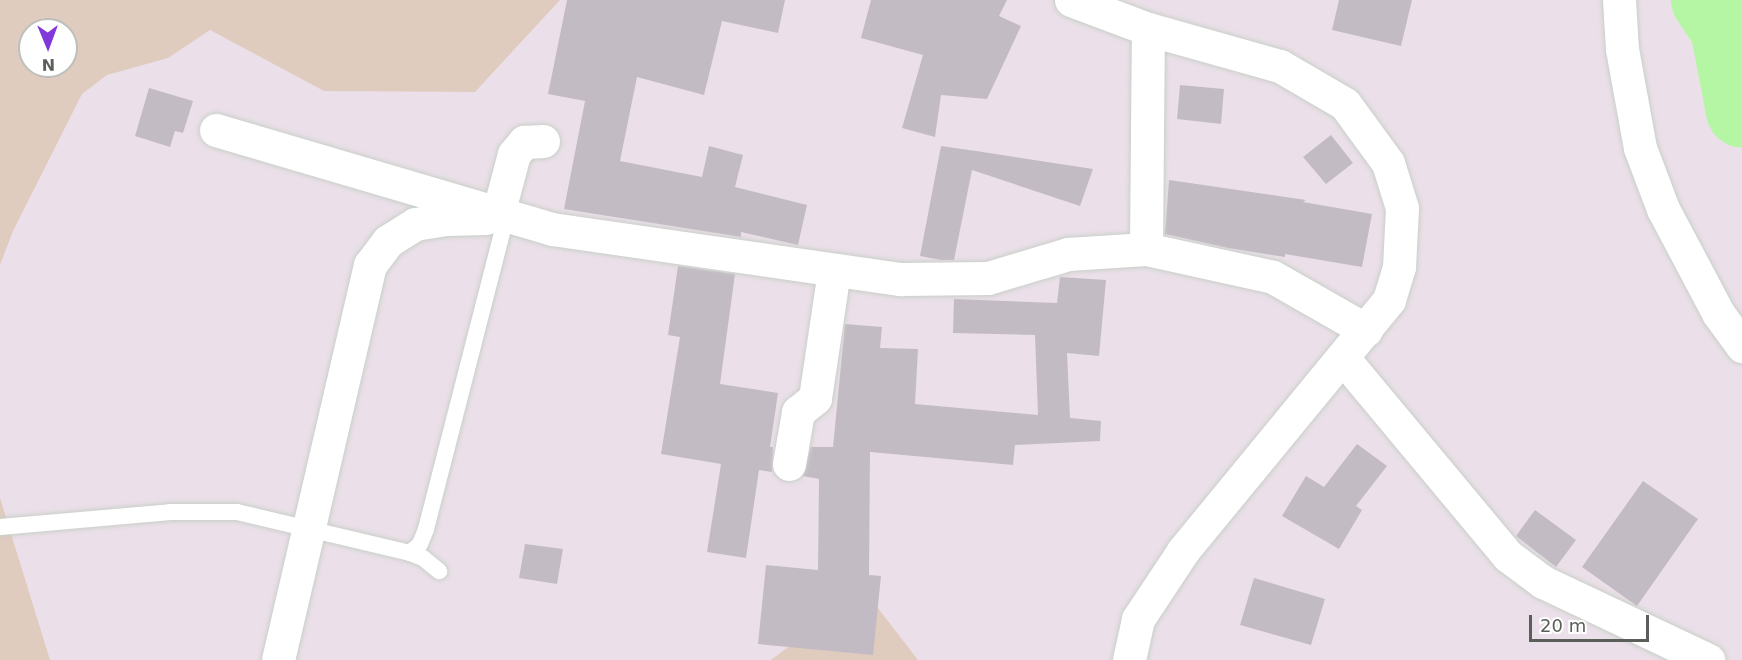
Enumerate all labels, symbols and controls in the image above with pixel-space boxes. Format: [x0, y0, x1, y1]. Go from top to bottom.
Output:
north arrow [18, 18, 78, 78]
text: N [41, 55, 55, 74]
scale bar [1532, 603, 1652, 641]
text: 20 m [1540, 615, 1586, 636]

